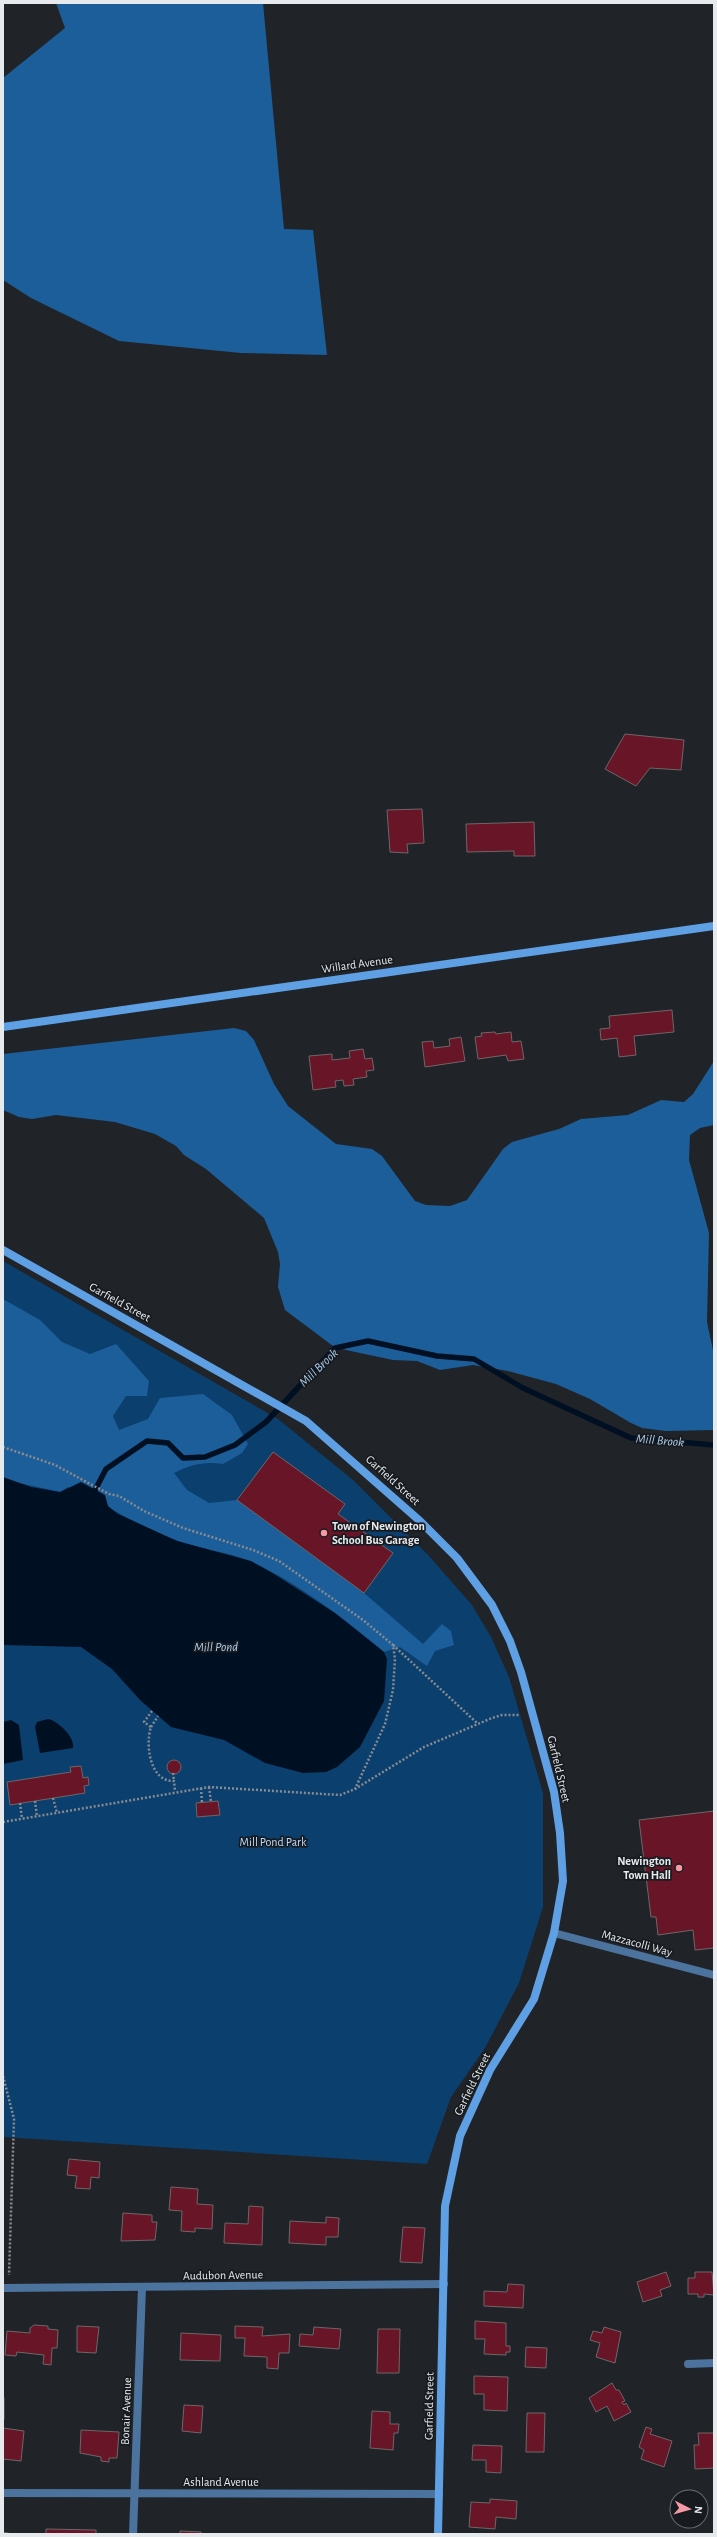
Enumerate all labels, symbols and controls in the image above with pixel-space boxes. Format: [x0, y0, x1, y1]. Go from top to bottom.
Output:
street label: Willard Avenue [321, 953, 393, 975]
street label: Garfield Street [87, 1280, 153, 1324]
water label: Mill Brook [297, 1347, 341, 1389]
water label: Mill Brook [635, 1432, 685, 1450]
street label: Garfield Street [364, 1453, 422, 1507]
place label: Town of Newington School Bus Garage [332, 1520, 425, 1546]
marker: Town of Newington School Bus Garage [319, 1528, 329, 1538]
water label: Mill Pond [194, 1641, 238, 1654]
street label: Garfield Street [546, 1735, 573, 1804]
park label: Mill Pond Park [240, 1836, 307, 1848]
place label: Newington Town Hall [617, 1855, 671, 1881]
marker: Newington Town Hall [674, 1863, 684, 1873]
street label: Mazzacolli Way [600, 1928, 673, 1959]
street label: Garfield Street [452, 2051, 492, 2117]
street label: Audubon Avenue [183, 2268, 263, 2282]
street label: Garfield Street [422, 2372, 436, 2440]
street label: Bonair Avenue [119, 2377, 133, 2445]
street label: Ashland Avenue [183, 2476, 259, 2488]
north arrow [669, 2489, 709, 2529]
text: N [693, 2506, 704, 2514]

